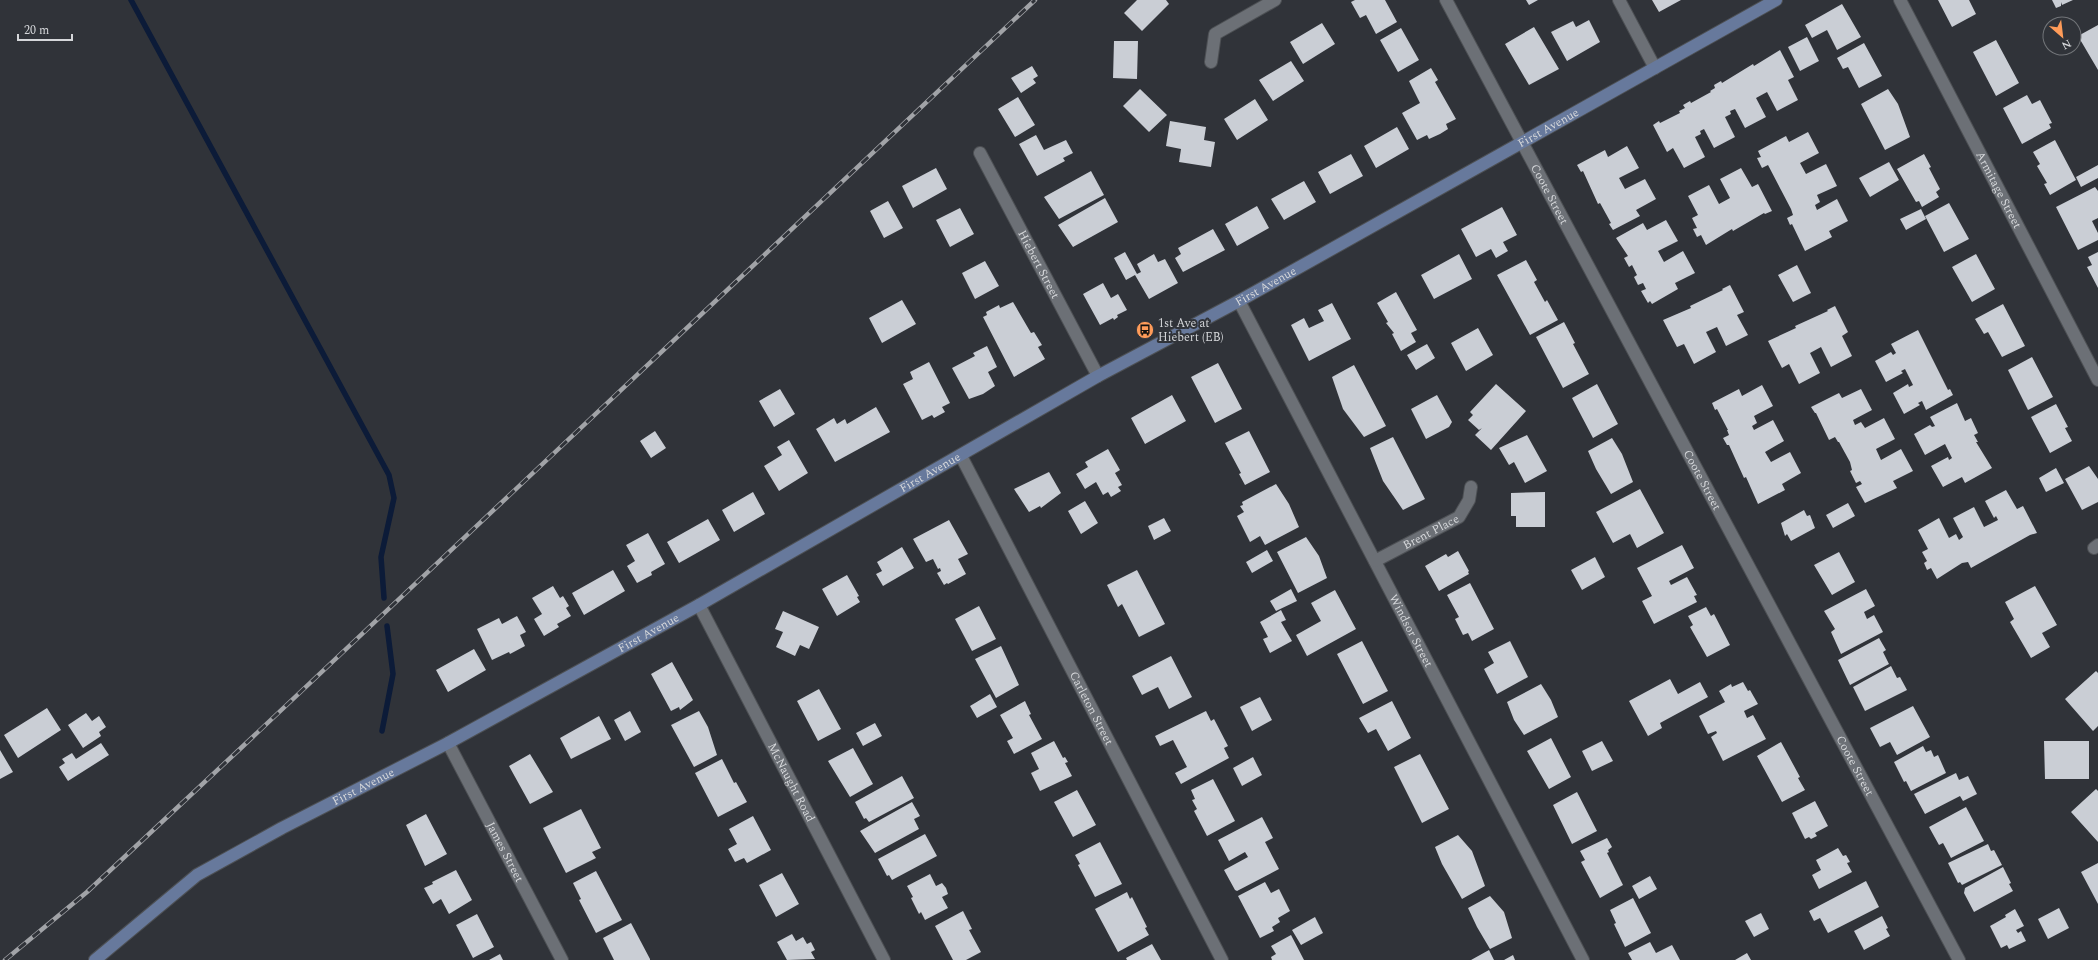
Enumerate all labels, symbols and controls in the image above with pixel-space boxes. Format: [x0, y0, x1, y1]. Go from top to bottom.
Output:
scale bar [18, 16, 72, 42]
north arrow [2042, 16, 2082, 56]
text: 20 m [24, 21, 49, 40]
text: N [2058, 35, 2074, 54]
street label: First Avenue [1514, 103, 1583, 153]
street label: Armitage Street [1971, 148, 2027, 232]
street label: Coote Street [1526, 160, 1574, 228]
street label: Hiebert Street [1013, 227, 1065, 302]
street label: First Avenue [1231, 261, 1300, 311]
place label: 1st Ave at Hiebert (EB) [1158, 314, 1224, 347]
bus stop icon: 1st Ave at Hiebert (EB) [1135, 320, 1155, 340]
street label: Coote Street [1678, 446, 1726, 514]
street label: First Avenue [896, 447, 964, 498]
street label: Brent Place [1399, 509, 1463, 554]
street label: Windsor Street [1384, 591, 1438, 671]
street label: First Avenue [614, 608, 683, 658]
street label: Carleton Street [1065, 668, 1119, 749]
street label: Coote Street [1831, 732, 1879, 799]
street label: McNaught Road [763, 739, 820, 826]
street label: First Avenue [329, 762, 398, 810]
street label: James Street [481, 818, 529, 886]

